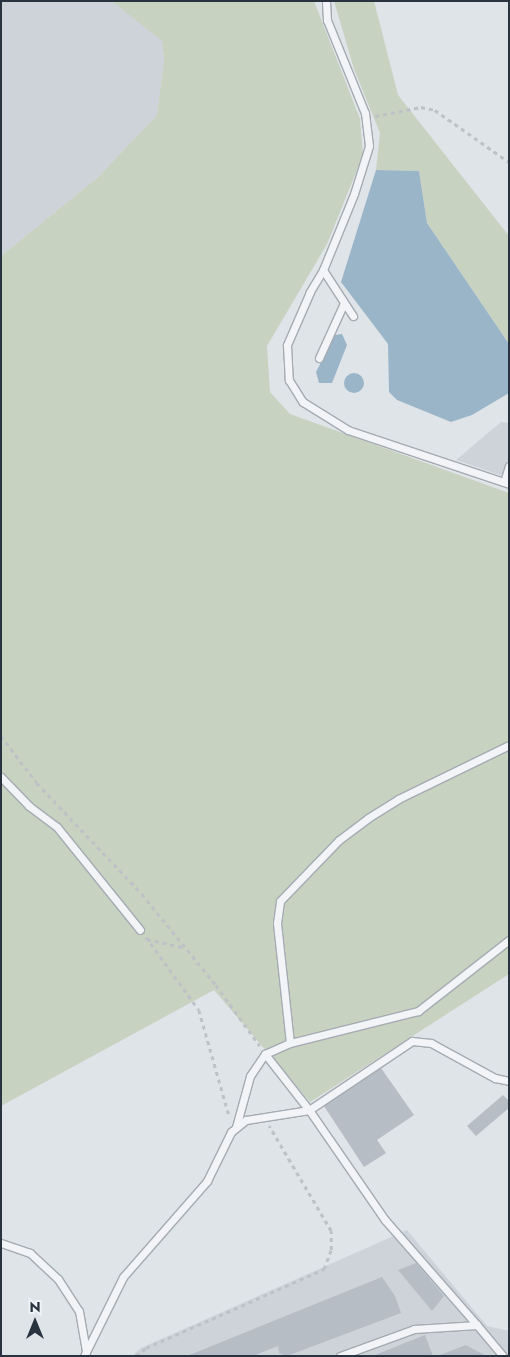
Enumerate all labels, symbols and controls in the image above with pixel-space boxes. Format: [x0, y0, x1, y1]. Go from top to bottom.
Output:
north arrow [10, 1297, 60, 1347]
text: N [29, 1297, 41, 1317]

